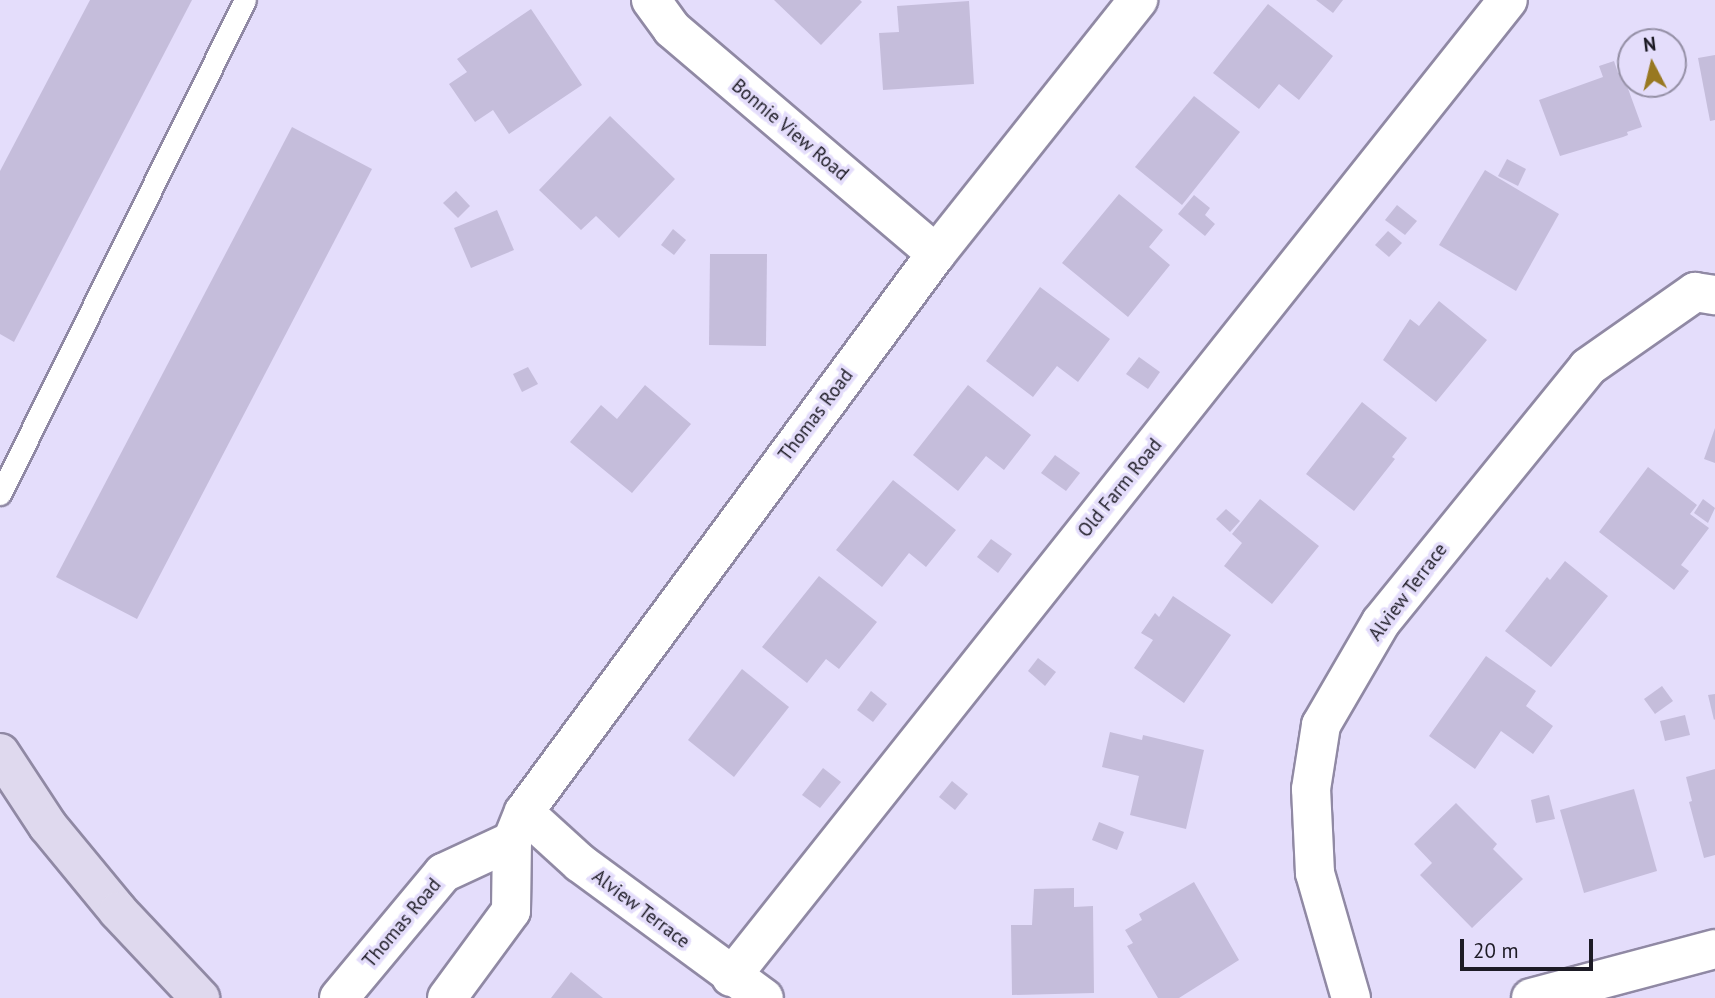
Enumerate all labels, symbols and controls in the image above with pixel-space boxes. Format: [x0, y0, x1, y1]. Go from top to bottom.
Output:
north arrow [1617, 28, 1687, 98]
text: N [1642, 31, 1657, 57]
street label: Bonnie View Road [727, 74, 853, 186]
street label: Thomas Road [774, 365, 858, 465]
street label: Old Farm Road [1073, 434, 1167, 542]
street label: Alview Terrace [1364, 538, 1452, 646]
street label: Alview Terrace [587, 865, 695, 953]
street label: Thomas Road [358, 874, 446, 972]
scale bar [1463, 925, 1596, 969]
text: 20 m [1473, 937, 1519, 964]

